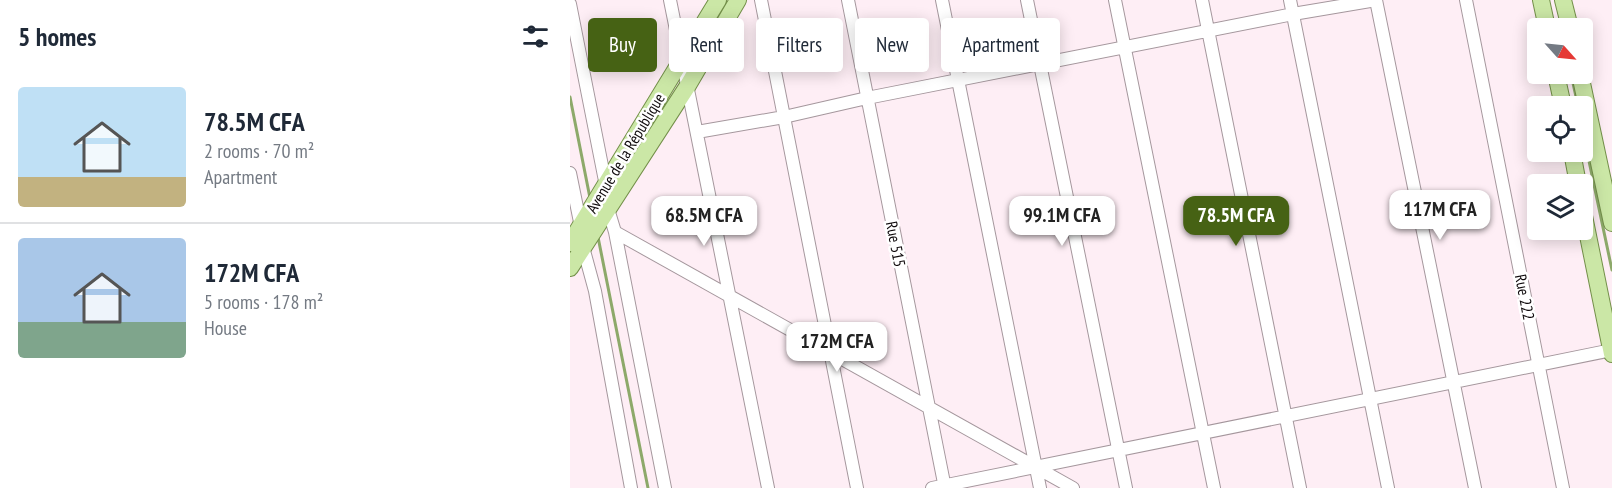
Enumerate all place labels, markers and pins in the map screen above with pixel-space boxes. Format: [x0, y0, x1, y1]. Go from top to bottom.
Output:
pin: 117M CFA [1378, 190, 1502, 241]
pin: 68.5M CFA [635, 196, 773, 247]
pin: 99.1M CFA [993, 196, 1131, 247]
pin: 78.5M CFA [1167, 196, 1305, 247]
pin: 172M CFA [775, 322, 899, 373]

